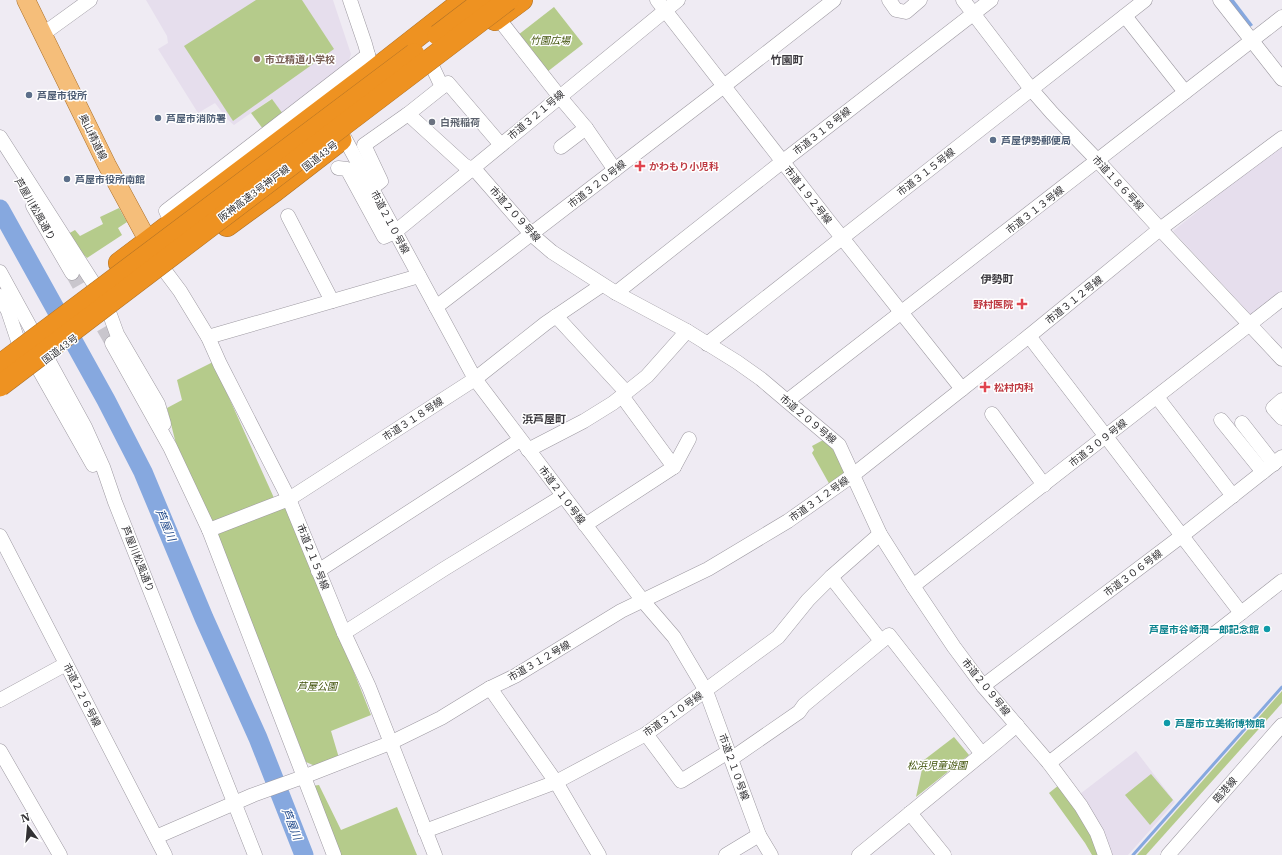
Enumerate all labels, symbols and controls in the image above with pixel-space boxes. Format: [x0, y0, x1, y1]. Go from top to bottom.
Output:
park label: 竹園広場 [530, 34, 571, 47]
place label: 市立精道小学校 [265, 53, 335, 66]
district label: 竹園町 [771, 53, 804, 67]
marker: 市立精道小学校 [252, 54, 262, 64]
street label: 市道３２１号線 [505, 88, 567, 142]
place label: 芦屋市役所 [37, 89, 87, 102]
marker: 芦屋市役所 [24, 90, 34, 100]
street label: 市道３１８号線 [790, 104, 854, 158]
street label: 奥山精道線 [76, 112, 110, 162]
place label: 芦屋市消防署 [166, 112, 226, 125]
marker: 芦屋市消防署 [153, 113, 163, 123]
place label: 白飛稲荷 [440, 116, 480, 129]
marker: 白飛稲荷 [427, 117, 437, 127]
place label: 芦屋伊勢郵便局 [1001, 134, 1071, 147]
marker: 芦屋伊勢郵便局 [988, 135, 998, 145]
street label: 国道43号 [299, 138, 341, 174]
street label: 市道３１５号線 [894, 145, 958, 199]
street label: 市道１８６号線 [1089, 153, 1147, 213]
street label: 市道３２０号線 [565, 157, 629, 211]
marker: かわもり小児科 [634, 160, 646, 172]
place label: かわもり小児科 [649, 160, 719, 173]
street label: 阪神高速3号神戸線 [216, 162, 292, 224]
street label: 市道１９２号線 [781, 163, 835, 227]
place label: 芦屋市役所南館 [75, 173, 145, 186]
marker: 芦屋市役所南館 [62, 174, 72, 184]
street label: 芦屋川松風通り [12, 175, 58, 243]
street label: 市道３１３号線 [1003, 183, 1067, 237]
street label: 市道２０９号線 [487, 184, 543, 244]
street label: 市道２１０号線 [368, 188, 412, 256]
district label: 伊勢町 [981, 272, 1014, 286]
street label: 市道３１２号線 [1043, 273, 1105, 327]
place label: 野村医院 [973, 298, 1013, 311]
marker: 野村医院 [1016, 298, 1028, 310]
street label: 国道43号 [39, 331, 81, 367]
marker: 松村内科 [979, 381, 991, 393]
place label: 松村内科 [994, 381, 1034, 394]
street label: 市道２０９号線 [777, 392, 839, 446]
street label: 市道３１８号線 [380, 394, 446, 444]
district label: 浜芦屋町 [522, 412, 566, 426]
street label: 市道３０９号線 [1066, 416, 1130, 470]
street label: 市道２１０号線 [536, 463, 588, 527]
street label: 市道３１２号線 [787, 474, 851, 524]
water label: 芦屋川 [153, 507, 179, 544]
street label: 市道２１５号線 [294, 522, 332, 592]
street label: 芦屋川松風通り [119, 524, 157, 594]
street label: 市道３０６号線 [1101, 547, 1165, 599]
place label: 芦屋市谷崎潤一郎記念館 [1149, 623, 1259, 636]
marker: 芦屋市谷崎潤一郎記念館 [1262, 624, 1272, 634]
street label: 市道３１２号線 [505, 638, 573, 684]
street label: 市道２０９号線 [959, 656, 1013, 718]
street label: 市道２２６号線 [60, 661, 104, 729]
park label: 芦屋公園 [297, 680, 339, 693]
street label: 市道３１０号線 [641, 689, 705, 739]
place label: 芦屋市立美術博物館 [1175, 717, 1265, 730]
marker: 芦屋市立美術博物館 [1162, 718, 1172, 728]
street label: 市道２１０号線 [716, 732, 752, 802]
park label: 松浜児童遊園 [907, 759, 969, 772]
street label: 臨港線 [1210, 774, 1240, 806]
water label: 芦屋川 [279, 806, 305, 843]
north arrow [8, 807, 48, 847]
text: N [19, 809, 32, 825]

